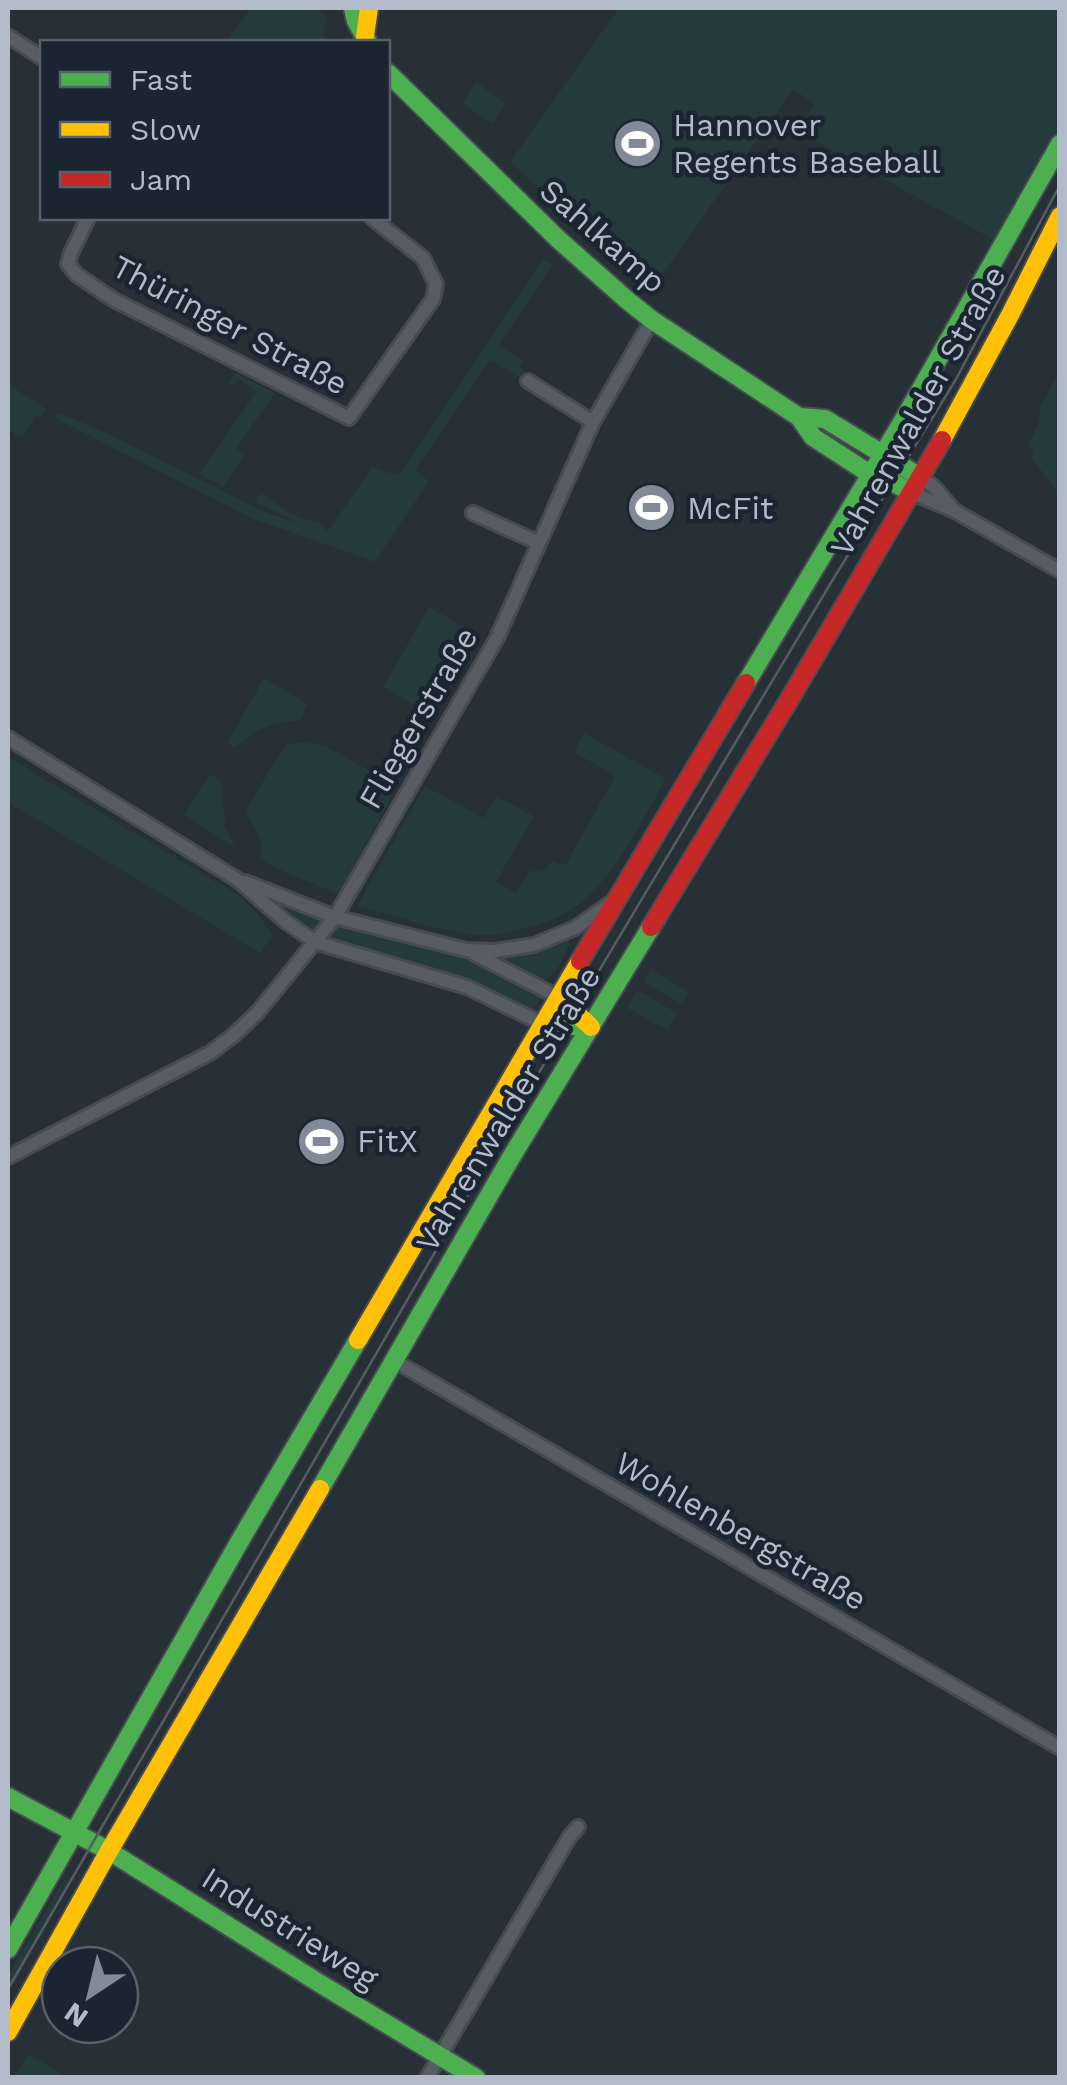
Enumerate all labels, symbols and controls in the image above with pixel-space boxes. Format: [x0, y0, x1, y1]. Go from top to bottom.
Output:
legend [40, 40, 390, 220]
text: Fast [130, 62, 193, 97]
place label: Hannover Regents Baseball [673, 106, 941, 181]
text: Slow [130, 112, 201, 147]
sports icon: Hannover Regents Baseball [612, 117, 664, 169]
text: Jam [130, 162, 192, 197]
street label: Sahlkamp [532, 171, 674, 301]
street label: Thüringer Straße [106, 247, 354, 403]
street label: Vahrenwalder Straße [822, 259, 1014, 563]
sports icon: McFit [626, 482, 678, 534]
place label: McFit [687, 489, 773, 527]
street label: Fliegerstraße [351, 620, 485, 816]
street label: Vahrenwalder Straße [408, 959, 608, 1259]
sports icon: FitX [296, 1115, 348, 1167]
place label: FitX [357, 1122, 418, 1160]
street label: Wohlenbergstraße [609, 1444, 873, 1618]
street label: Industrieweg [195, 1859, 386, 1998]
north arrow [40, 1945, 140, 2045]
text: N [58, 1996, 94, 2035]

